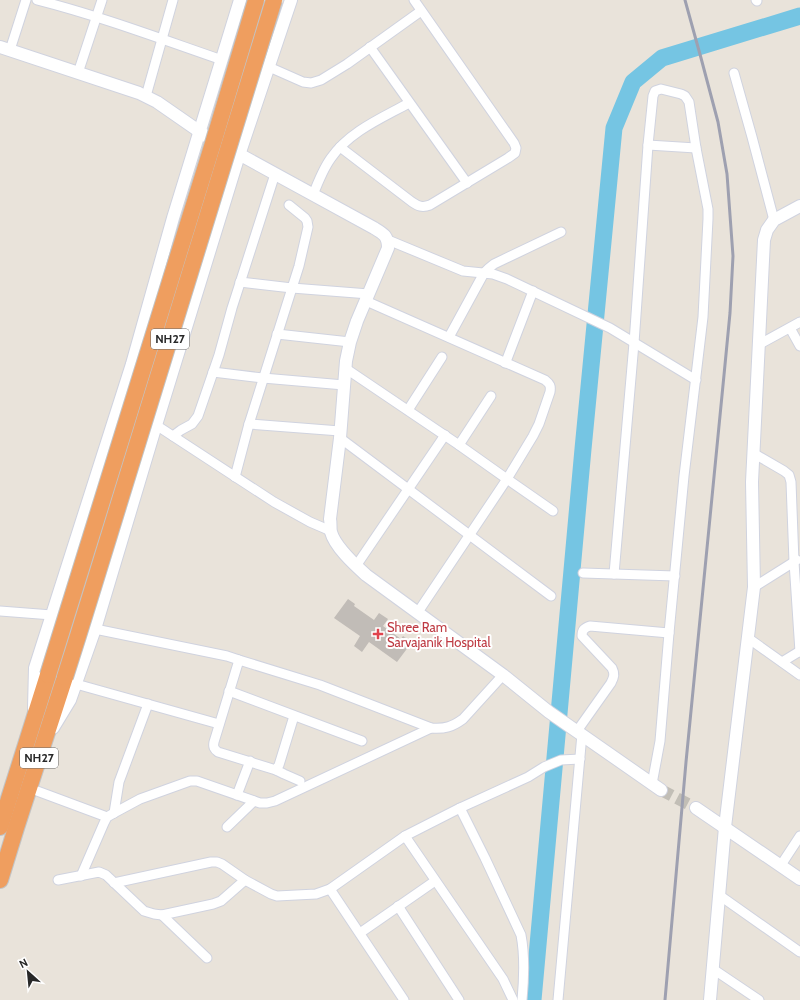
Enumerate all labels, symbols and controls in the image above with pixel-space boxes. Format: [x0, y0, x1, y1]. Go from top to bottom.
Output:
road number: NH27 [151, 329, 189, 349]
place label: Shree Ram Sarvajanik Hospital [387, 619, 490, 651]
marker: Shree Ram Sarvajanik Hospital [372, 628, 384, 640]
road number: NH27 [20, 748, 58, 768]
north arrow [8, 952, 48, 992]
text: N [17, 955, 30, 971]

